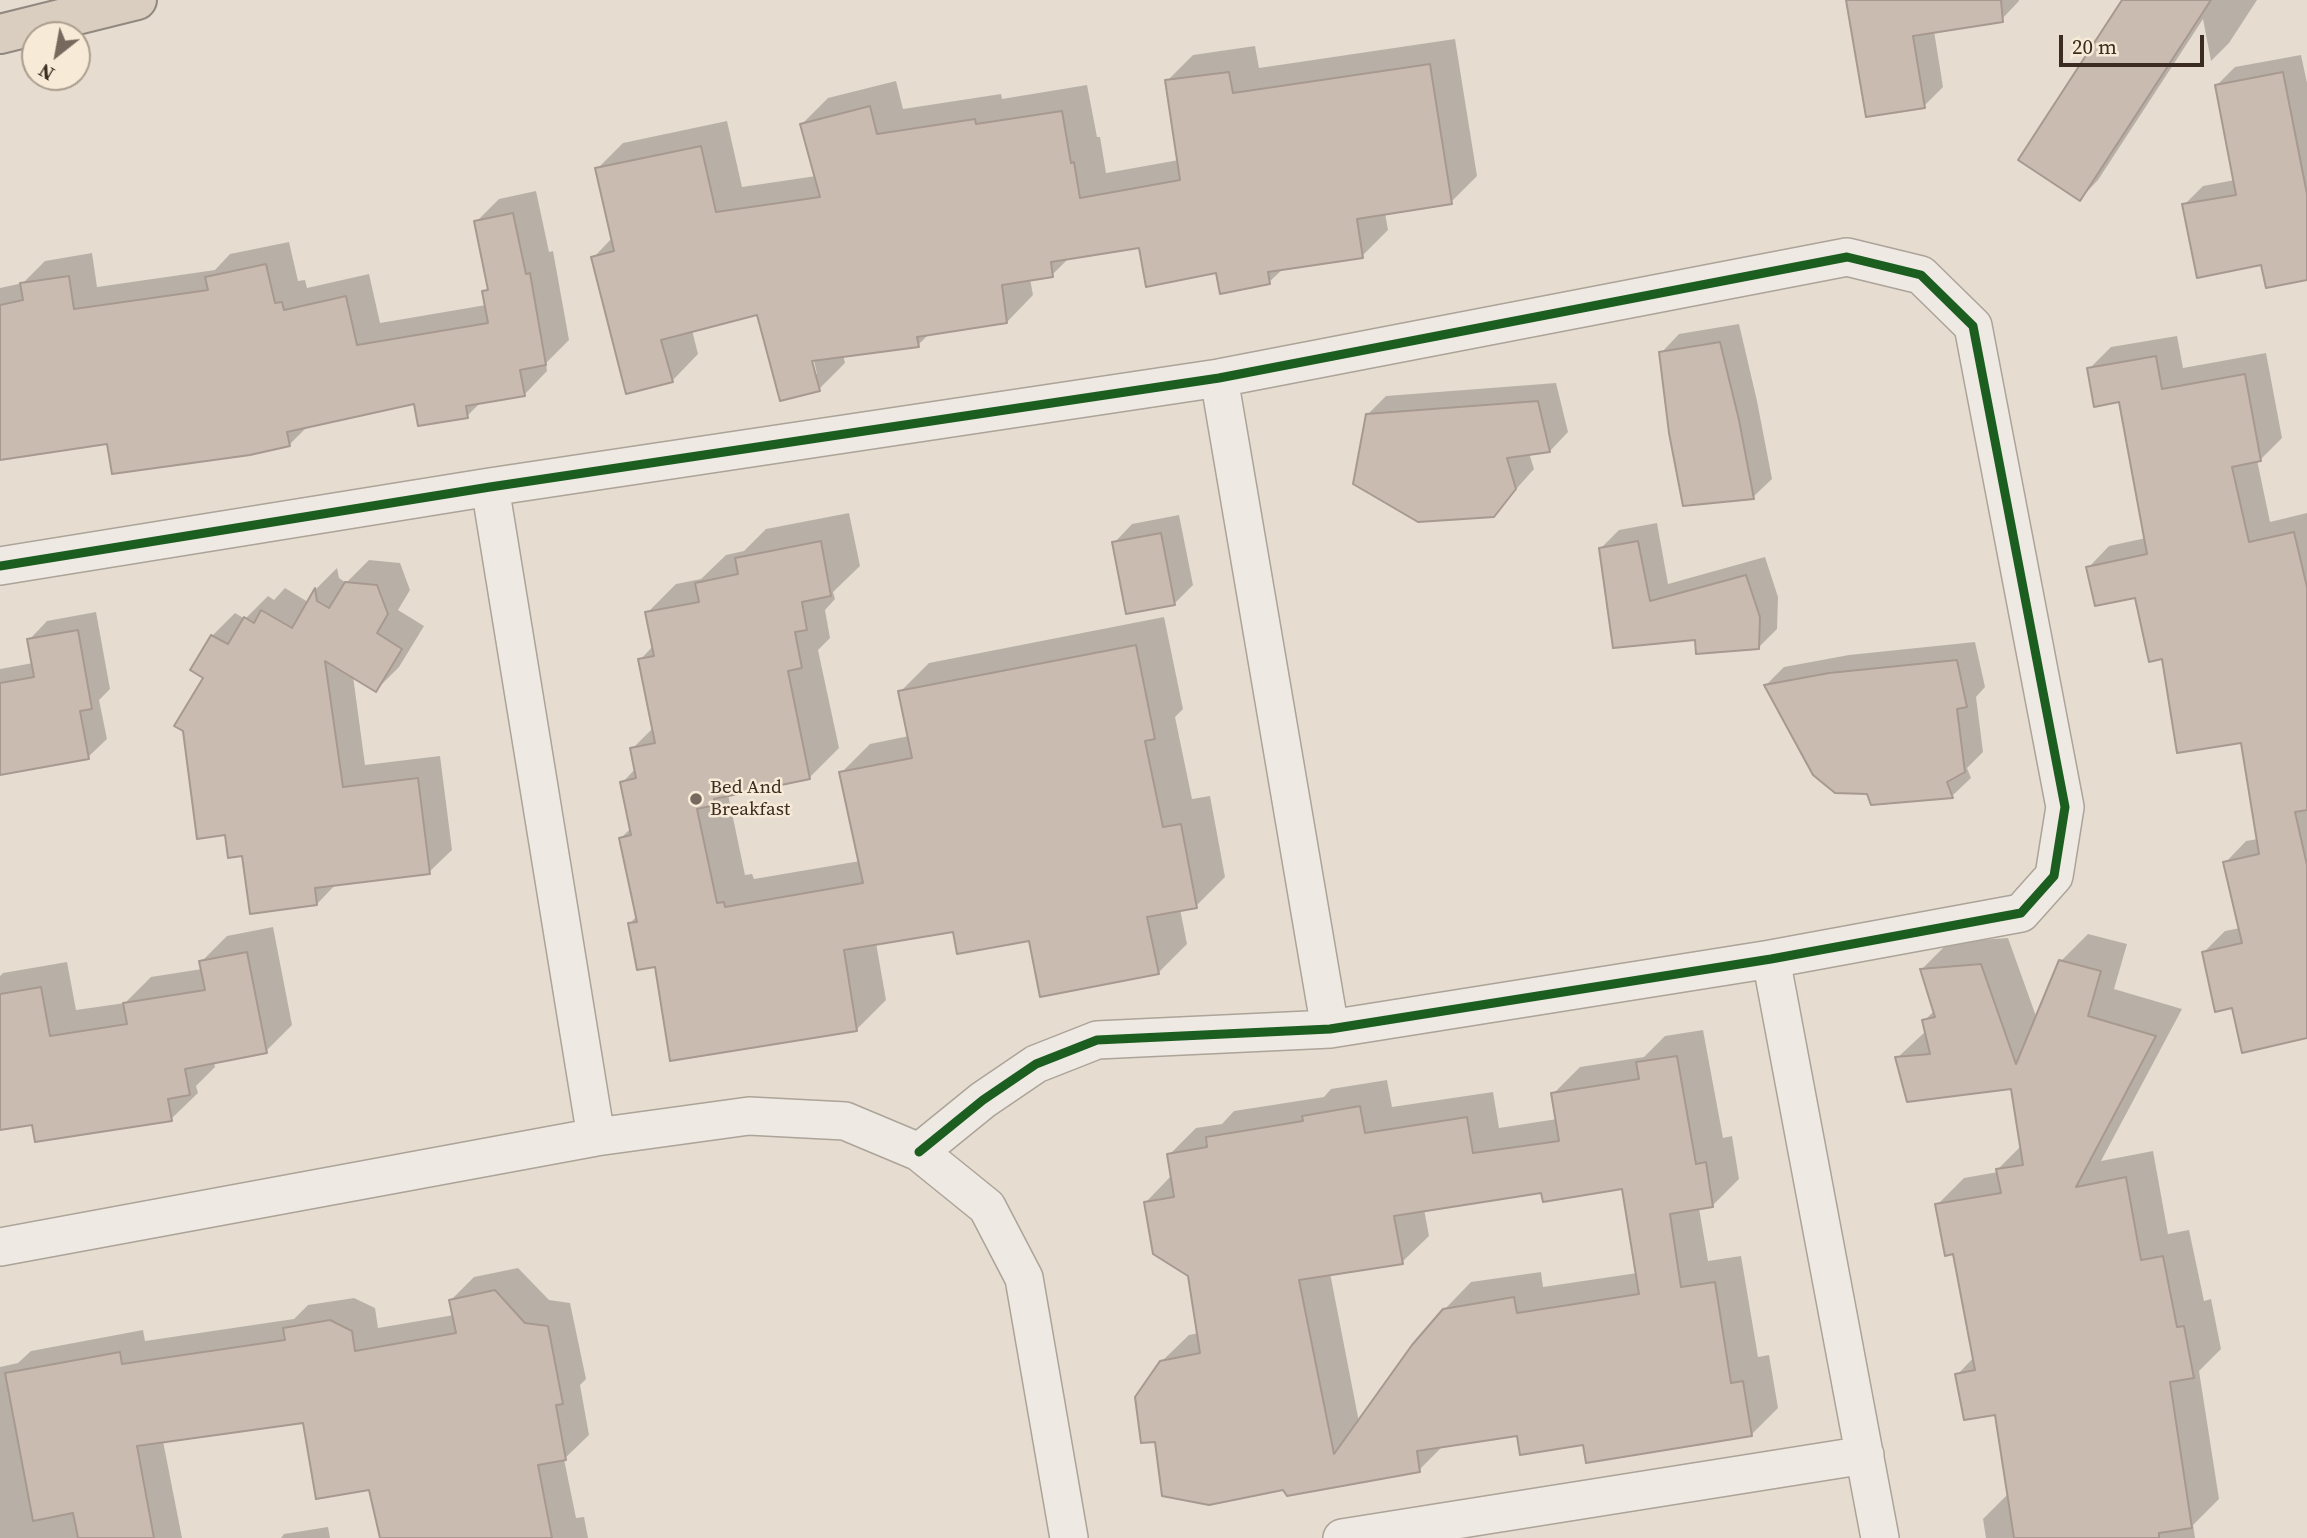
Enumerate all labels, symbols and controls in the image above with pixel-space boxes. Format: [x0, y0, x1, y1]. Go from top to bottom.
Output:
north arrow [21, 21, 91, 91]
scale bar [2062, 21, 2207, 65]
text: 20 m [2072, 32, 2117, 61]
text: N [34, 58, 59, 87]
place label: Bed And Breakfast [710, 777, 790, 821]
marker: Bed And Breakfast [688, 791, 704, 807]

